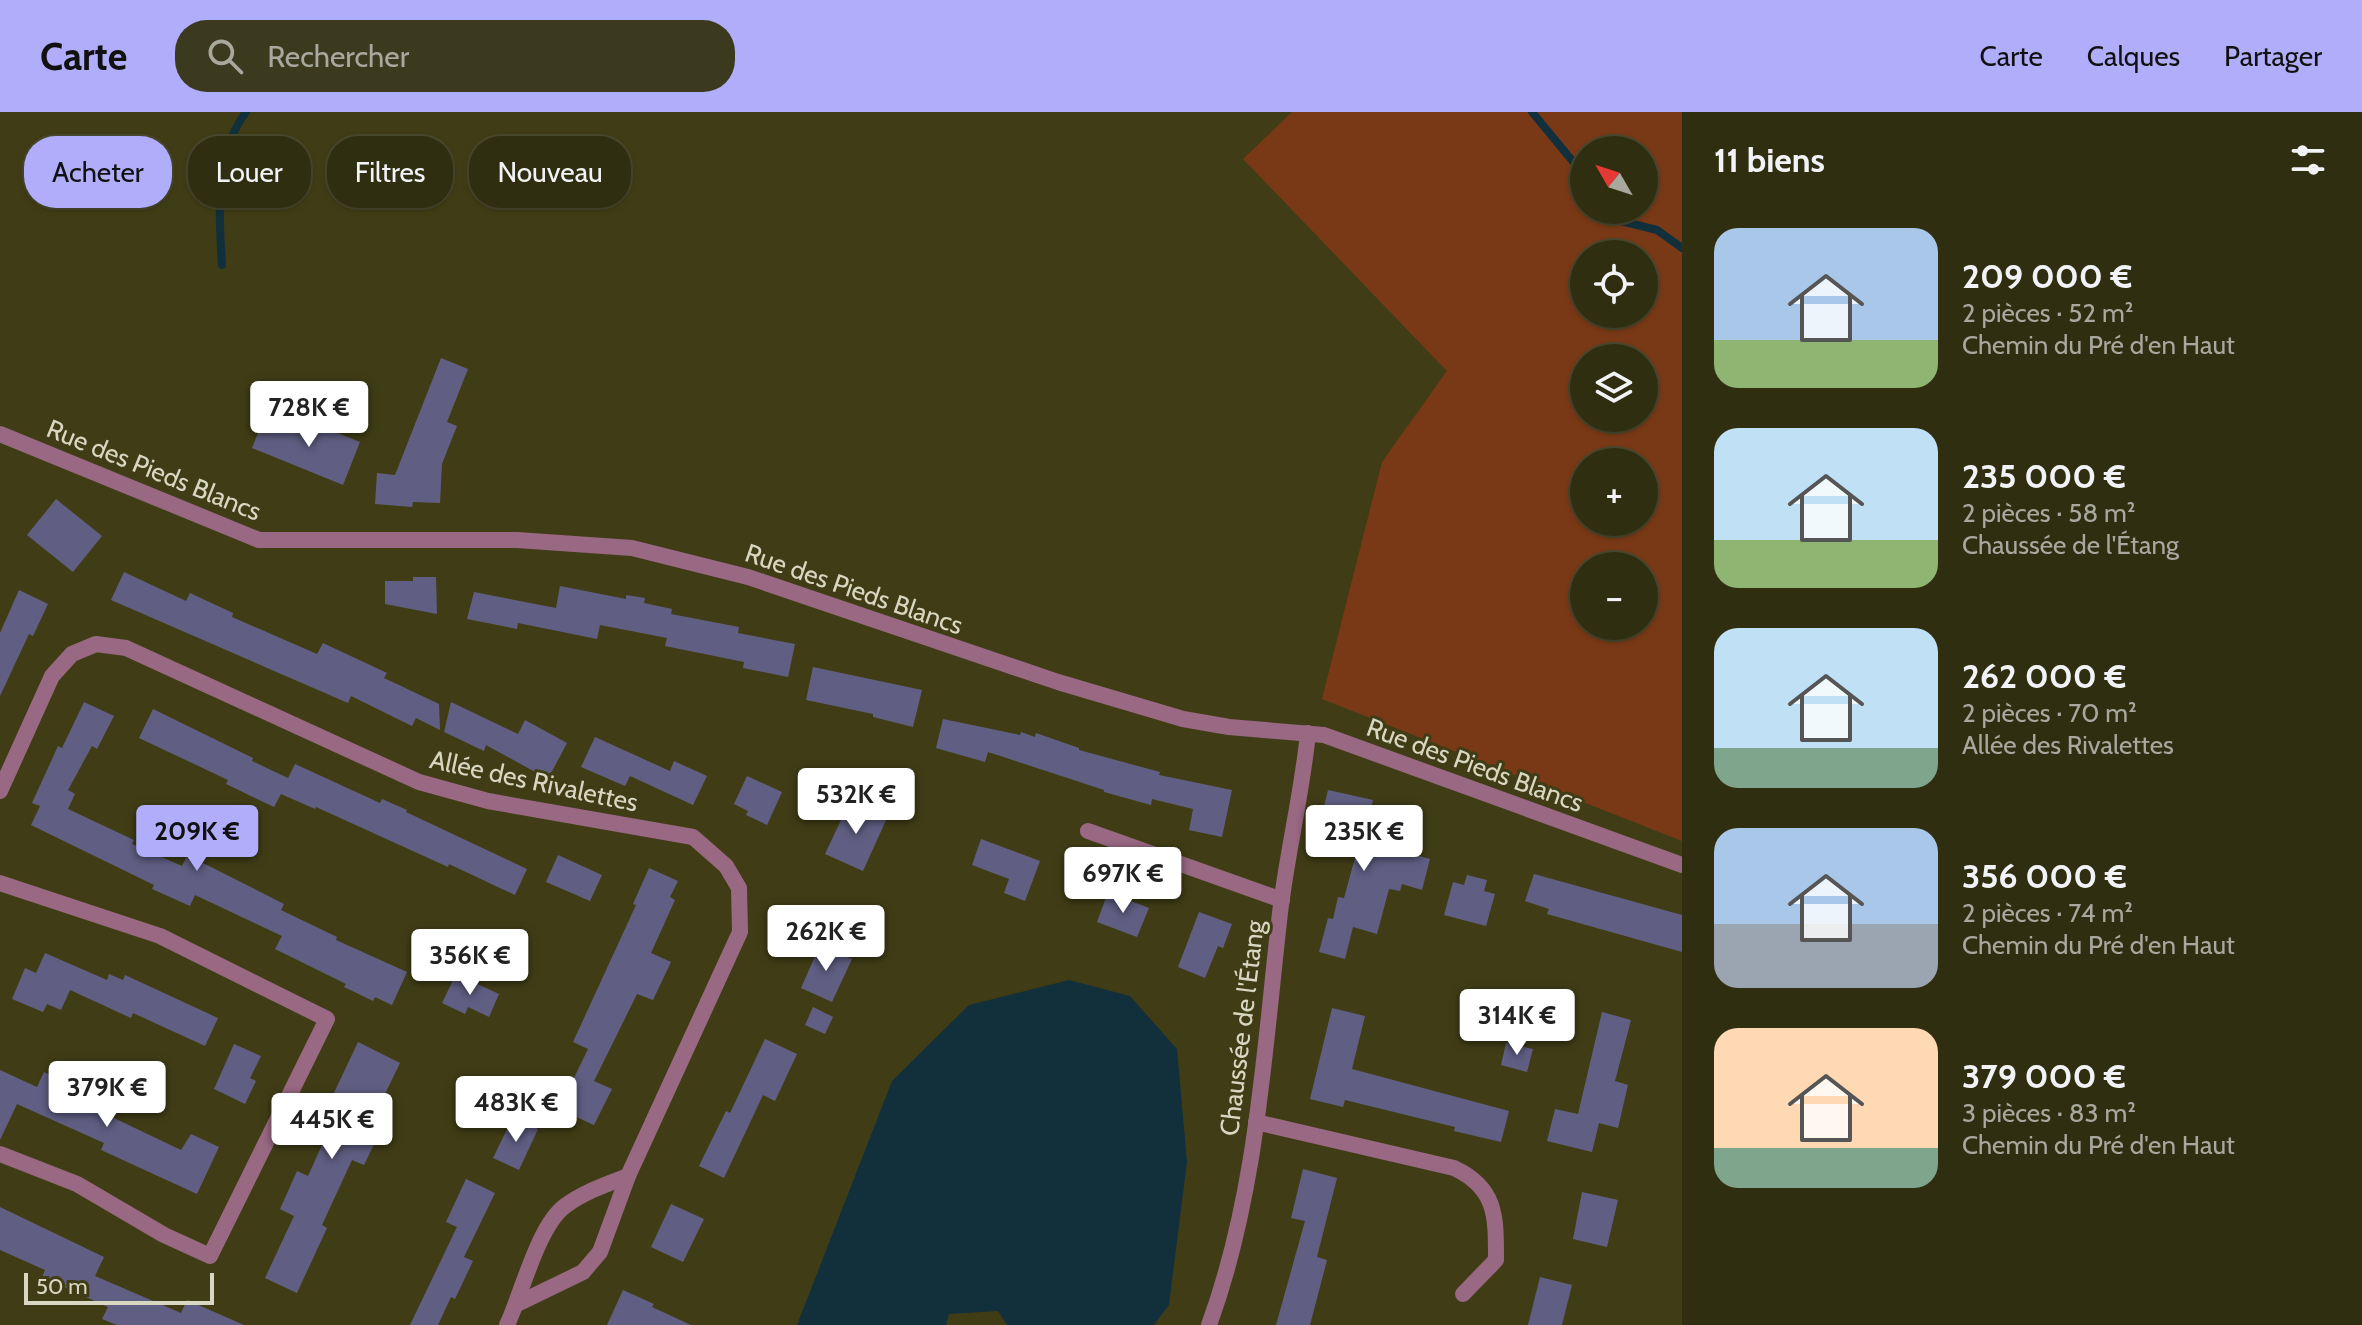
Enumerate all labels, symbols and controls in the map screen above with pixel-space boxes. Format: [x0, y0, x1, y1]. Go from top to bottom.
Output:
search box [175, 20, 735, 92]
text: Carte [40, 33, 127, 80]
icon: search [203, 34, 247, 78]
text: Rechercher [267, 38, 409, 75]
text: Carte [1980, 39, 2043, 73]
text: Calques [2087, 39, 2180, 73]
text: Partager [2224, 39, 2322, 73]
chip: Acheter [24, 136, 172, 208]
chip: Louer [188, 136, 311, 208]
chip: Filtres [327, 136, 453, 208]
chip: Nouveau [469, 136, 631, 208]
north arrow [1570, 136, 1658, 224]
map controls [1570, 136, 1658, 640]
icon: filters [2286, 138, 2330, 182]
text: 11 biens [1714, 139, 1825, 181]
button: locate [1570, 240, 1658, 328]
text: 209 000 € [1962, 255, 2132, 297]
icon: home [1778, 260, 1874, 356]
text: 2 pièces · 52 m² [1962, 297, 2133, 329]
text: Chemin du Pré d'en Haut [1962, 329, 2235, 361]
button: layers [1570, 344, 1658, 432]
pin: 728K € [244, 381, 374, 449]
text: 728K € [268, 391, 350, 423]
street label: Rue des Pieds Blancs [42, 412, 266, 528]
button: + [1570, 448, 1658, 536]
text: 235 000 € [1962, 455, 2126, 497]
icon: home [1778, 460, 1874, 556]
text: 2 pièces · 58 m² [1962, 497, 2135, 529]
text: Chaussée de l'Étang [1962, 529, 2179, 561]
street label: Rue des Pieds Blancs [741, 537, 967, 641]
button: − [1570, 552, 1658, 640]
text: 262 000 € [1962, 655, 2126, 697]
icon: home [1778, 660, 1874, 756]
text: 2 pièces · 70 m² [1962, 697, 2137, 729]
street label: Rue des Pieds Blancs [1362, 711, 1588, 819]
text: Allée des Rivalettes [1962, 729, 2174, 761]
street label: Allée des Rivalettes [427, 743, 641, 819]
pin: 532K € [791, 768, 921, 836]
text: 532K € [816, 778, 896, 810]
pin: 209K € [132, 805, 262, 873]
pin: 235K € [1299, 805, 1429, 873]
text: 209K € [154, 815, 240, 847]
text: 235K € [1324, 815, 1404, 847]
pin: 697K € [1058, 847, 1188, 915]
text: 356 000 € [1962, 855, 2127, 897]
text: 697K € [1082, 857, 1164, 889]
icon: home [1778, 860, 1874, 956]
text: 2 pièces · 74 m² [1962, 897, 2133, 929]
pin: 262K € [761, 905, 891, 973]
text: 262K € [786, 915, 866, 947]
street label: Chaussée de l'Étang [1213, 917, 1271, 1138]
pin: 356K € [405, 929, 535, 997]
text: Chemin du Pré d'en Haut [1962, 929, 2235, 961]
text: 356K € [429, 939, 511, 971]
pin: 314K € [1452, 989, 1582, 1057]
text: 314K € [1478, 999, 1556, 1031]
text: 379 000 € [1962, 1055, 2126, 1097]
icon: home [1778, 1060, 1874, 1156]
pin: 379K € [42, 1061, 172, 1129]
text: 379K € [67, 1071, 147, 1103]
pin: 483K € [451, 1076, 581, 1144]
text: 483K € [474, 1086, 558, 1118]
pin: 445K € [267, 1093, 397, 1161]
text: 3 pièces · 83 m² [1962, 1097, 2136, 1129]
text: 445K € [289, 1103, 375, 1135]
text: Chemin du Pré d'en Haut [1962, 1129, 2235, 1161]
scale bar [24, 1269, 214, 1305]
text: 50 m [36, 1273, 88, 1300]

